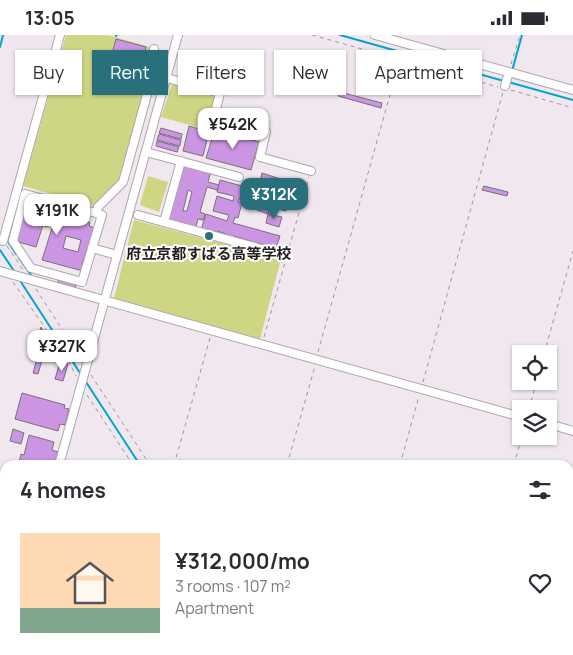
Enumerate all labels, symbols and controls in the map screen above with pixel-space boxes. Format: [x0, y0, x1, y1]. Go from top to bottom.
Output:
text: 13:05 [25, 5, 75, 31]
chip: Buy [15, 50, 82, 95]
chip: Rent [92, 50, 168, 95]
chip: Filters [178, 50, 264, 95]
chip: New [274, 50, 346, 95]
chip: Apartment [356, 50, 482, 95]
pin: ¥542K [198, 107, 268, 150]
text: ¥542K [209, 113, 257, 135]
pin: ¥312K [239, 177, 309, 220]
text: ¥312K [251, 183, 297, 205]
pin: ¥191K [22, 193, 92, 236]
text: ¥191K [35, 199, 79, 221]
marker: 府立京都すばる高等学校 [203, 230, 215, 242]
place label: 府立京都すばる高等学校 [126, 243, 292, 264]
pin: ¥327K [27, 329, 97, 372]
text: ¥327K [38, 335, 86, 357]
map controls [512, 345, 557, 445]
button: locate [512, 345, 557, 390]
button: layers [512, 400, 557, 445]
text: 4 homes [20, 476, 106, 504]
icon: filters [526, 476, 554, 504]
text: ¥312,000/mo [175, 547, 310, 575]
icon: home [60, 553, 120, 613]
icon: heart [526, 569, 554, 597]
text: 3 rooms · 107 m² [175, 575, 291, 597]
text: Apartment [175, 597, 254, 619]

